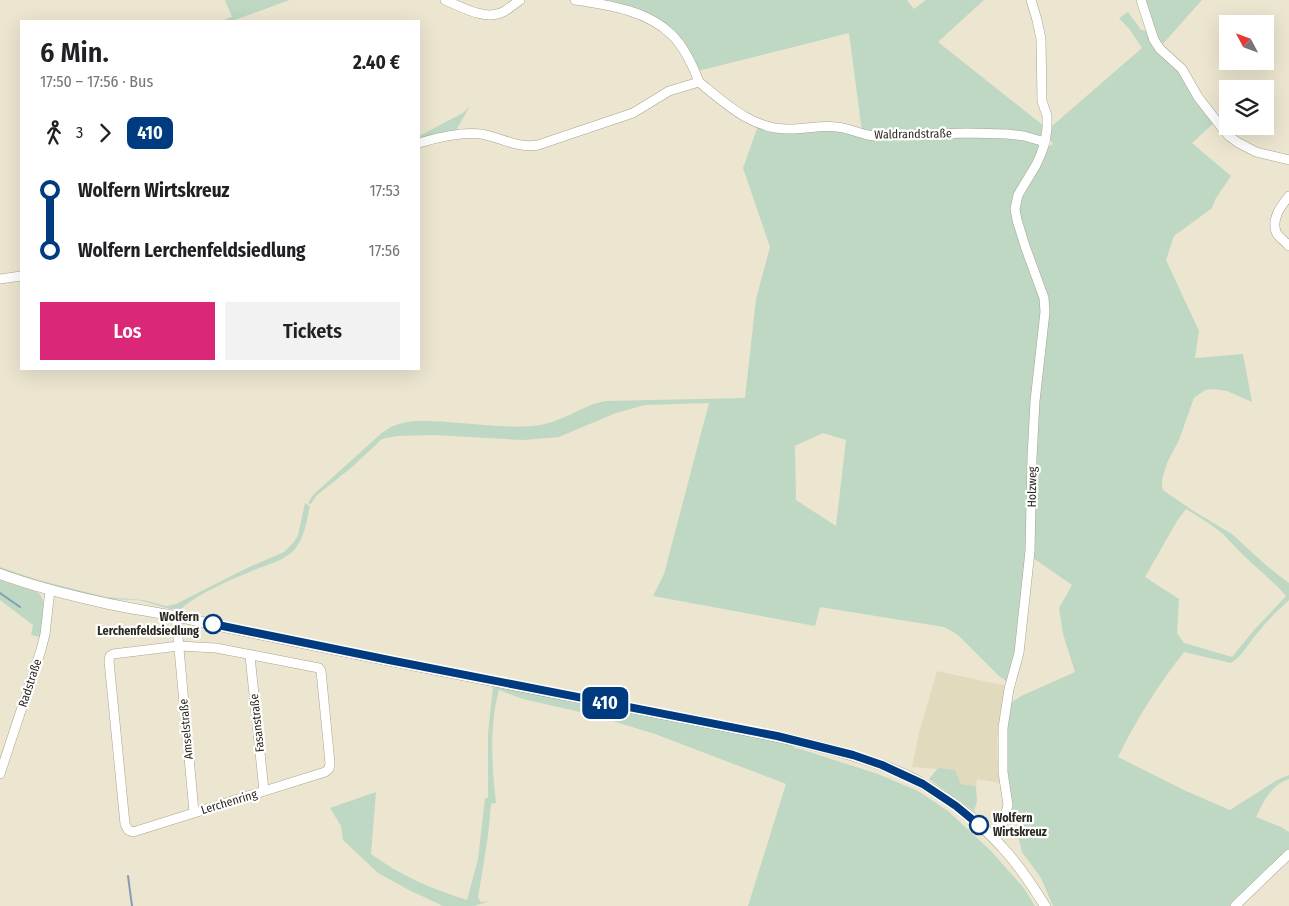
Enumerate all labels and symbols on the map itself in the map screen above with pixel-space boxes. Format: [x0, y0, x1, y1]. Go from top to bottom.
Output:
north arrow [1219, 15, 1274, 70]
street label: Waldrandstraße [874, 126, 952, 142]
street label: Holzweg [1025, 466, 1039, 508]
place label: Wolfern Lerchenfeldsiedlung [97, 610, 199, 638]
marker: Wolfern Lerchenfeldsiedlung [203, 614, 223, 634]
street label: Radstraße [16, 657, 44, 709]
line badge: 410 [576, 687, 634, 719]
street label: Fasanstraße [247, 693, 267, 753]
street label: Amselstraße [176, 698, 196, 760]
street label: Lerchenring [199, 787, 259, 817]
place label: Wolfern Wirtskreuz [993, 811, 1047, 839]
marker: Wolfern Wirtskreuz [969, 815, 989, 835]

